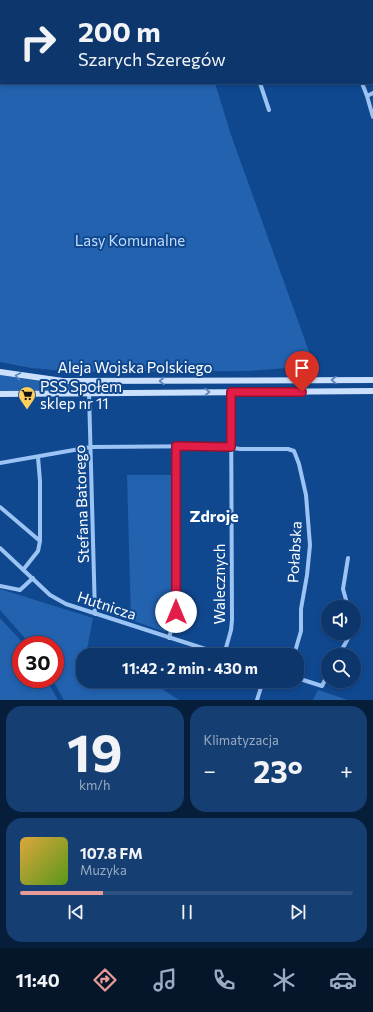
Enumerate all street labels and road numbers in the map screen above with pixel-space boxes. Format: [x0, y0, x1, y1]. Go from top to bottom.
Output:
street label: Aleja Wojska Polskiego [58, 358, 212, 376]
street label: Stefana Batorego [70, 444, 92, 564]
street label: Połabska [283, 521, 305, 583]
street label: Walecznych [210, 544, 228, 624]
street label: Hutnicza [75, 587, 139, 623]

